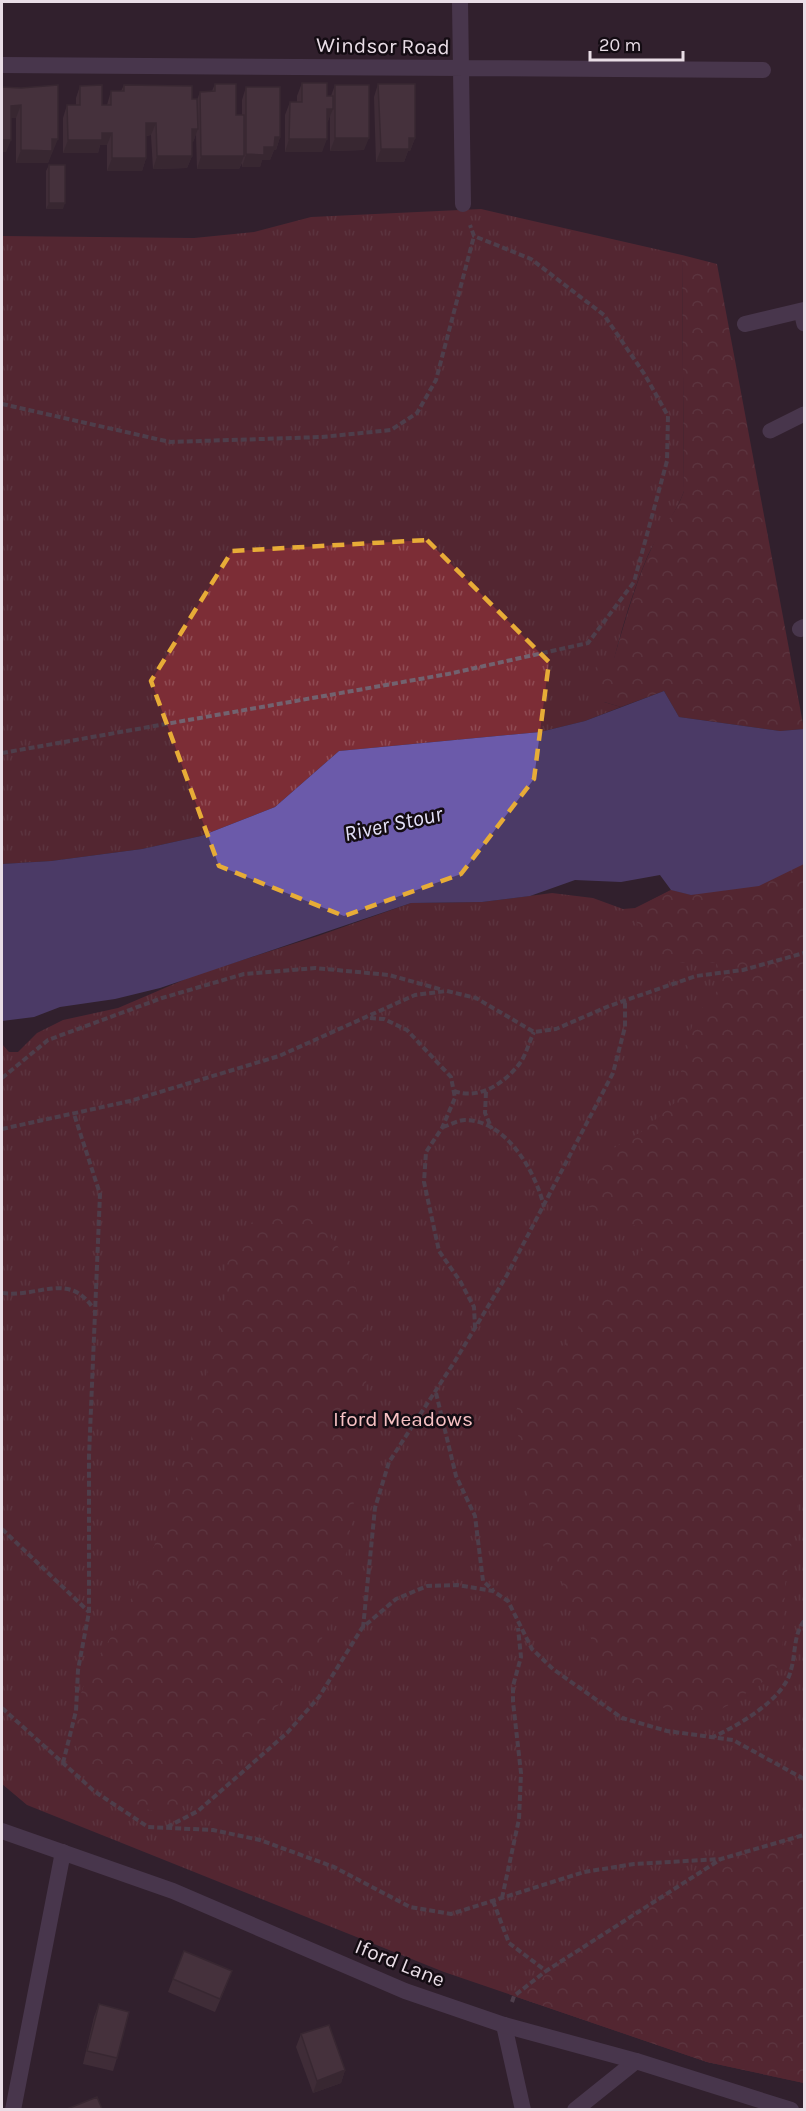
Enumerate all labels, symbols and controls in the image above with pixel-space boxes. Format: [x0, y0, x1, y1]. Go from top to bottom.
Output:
scale bar [590, 24, 683, 62]
street label: Windsor Road [316, 33, 450, 59]
text: 20 m [599, 34, 641, 56]
water label: River Stour [341, 801, 446, 847]
park label: Iford Meadows [333, 1407, 473, 1431]
street label: Iford Lane [352, 1934, 448, 1992]

